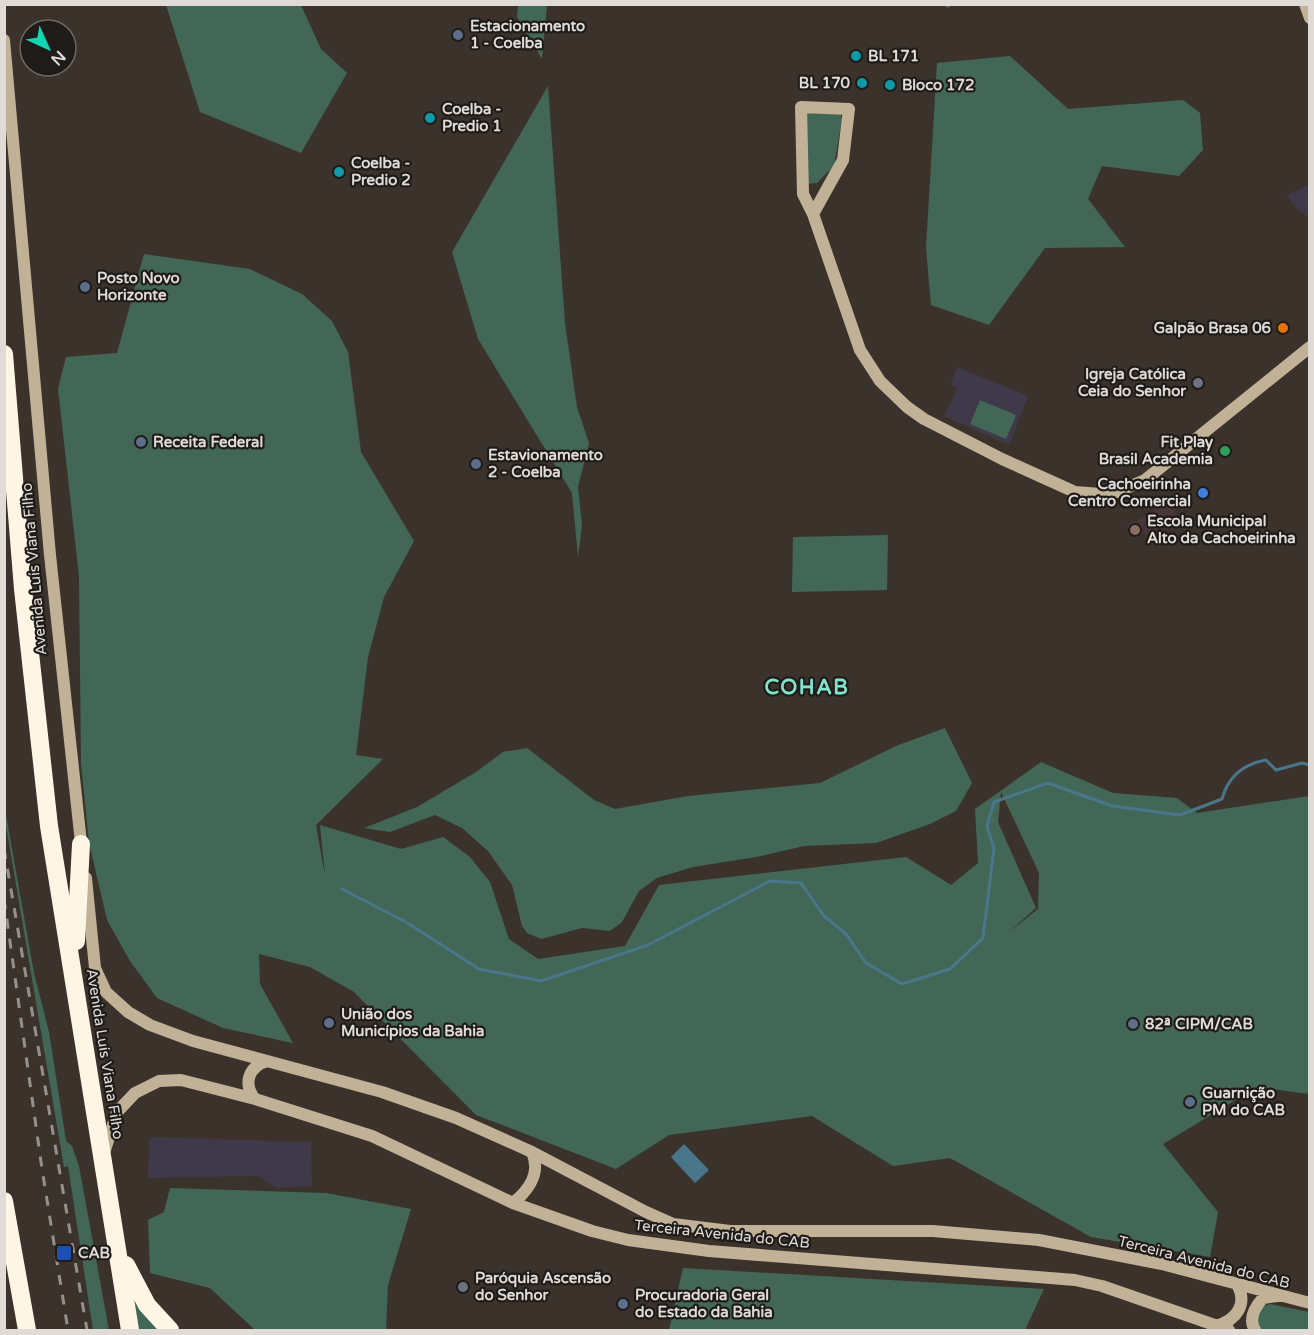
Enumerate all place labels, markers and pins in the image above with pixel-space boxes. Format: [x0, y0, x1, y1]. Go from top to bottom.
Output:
place label: Estacionamento 1 - Coelba [470, 17, 585, 52]
marker: Estacionamento 1 - Coelba [451, 28, 465, 42]
place label: BL 171 [868, 47, 919, 65]
marker: BL 171 [849, 49, 863, 63]
place label: BL 170 [799, 74, 851, 92]
marker: BL 170 [855, 76, 869, 90]
place label: Bloco 172 [902, 76, 974, 94]
marker: Bloco 172 [883, 78, 897, 92]
place label: Coelba - Predio 1 [442, 100, 502, 135]
marker: Coelba - Predio 1 [423, 111, 437, 125]
place label: Coelba - Predio 2 [351, 154, 411, 189]
marker: Coelba - Predio 2 [332, 165, 346, 179]
place label: Posto Novo Horizonte [97, 269, 180, 304]
marker: Posto Novo Horizonte [78, 280, 92, 294]
place label: Galpão Brasa 06 [1154, 319, 1271, 338]
marker: Galpão Brasa 06 [1276, 321, 1290, 335]
place label: Igreja Católica Ceia do Senhor [1078, 365, 1186, 400]
marker: Igreja Católica Ceia do Senhor [1191, 376, 1205, 390]
place label: Receita Federal [153, 433, 263, 451]
place label: Fit Play Brasil Academia [1099, 433, 1213, 468]
marker: Receita Federal [134, 435, 148, 449]
marker: Fit Play Brasil Academia [1218, 444, 1232, 458]
place label: Estavionamento 2 - Coelba [488, 446, 603, 481]
marker: Estavionamento 2 - Coelba [469, 457, 483, 471]
place label: Cachoeirinha Centro Comercial [1068, 475, 1191, 510]
marker: Cachoeirinha Centro Comercial [1196, 486, 1210, 500]
place label: Escola Municipal Alto da Cachoeirinha [1147, 512, 1296, 547]
marker: Escola Municipal Alto da Cachoeirinha [1128, 523, 1142, 537]
place label: União dos Municípios da Bahia [341, 1005, 484, 1041]
place label: 82ª CIPM/CAB [1145, 1015, 1253, 1033]
marker: União dos Municípios da Bahia [322, 1016, 336, 1030]
marker: 82ª CIPM/CAB [1126, 1017, 1140, 1031]
place label: Guarnição PM do CAB [1202, 1084, 1285, 1119]
marker: Guarnição PM do CAB [1183, 1095, 1197, 1109]
marker: CAB [55, 1244, 73, 1262]
place label: CAB [78, 1244, 110, 1262]
place label: Paróquia Ascensão do Senhor [475, 1269, 611, 1304]
marker: Paróquia Ascensão do Senhor [456, 1280, 470, 1294]
place label: Procuradoria Geral do Estado da Bahia [635, 1286, 773, 1321]
marker: Procuradoria Geral do Estado da Bahia [616, 1297, 630, 1311]

